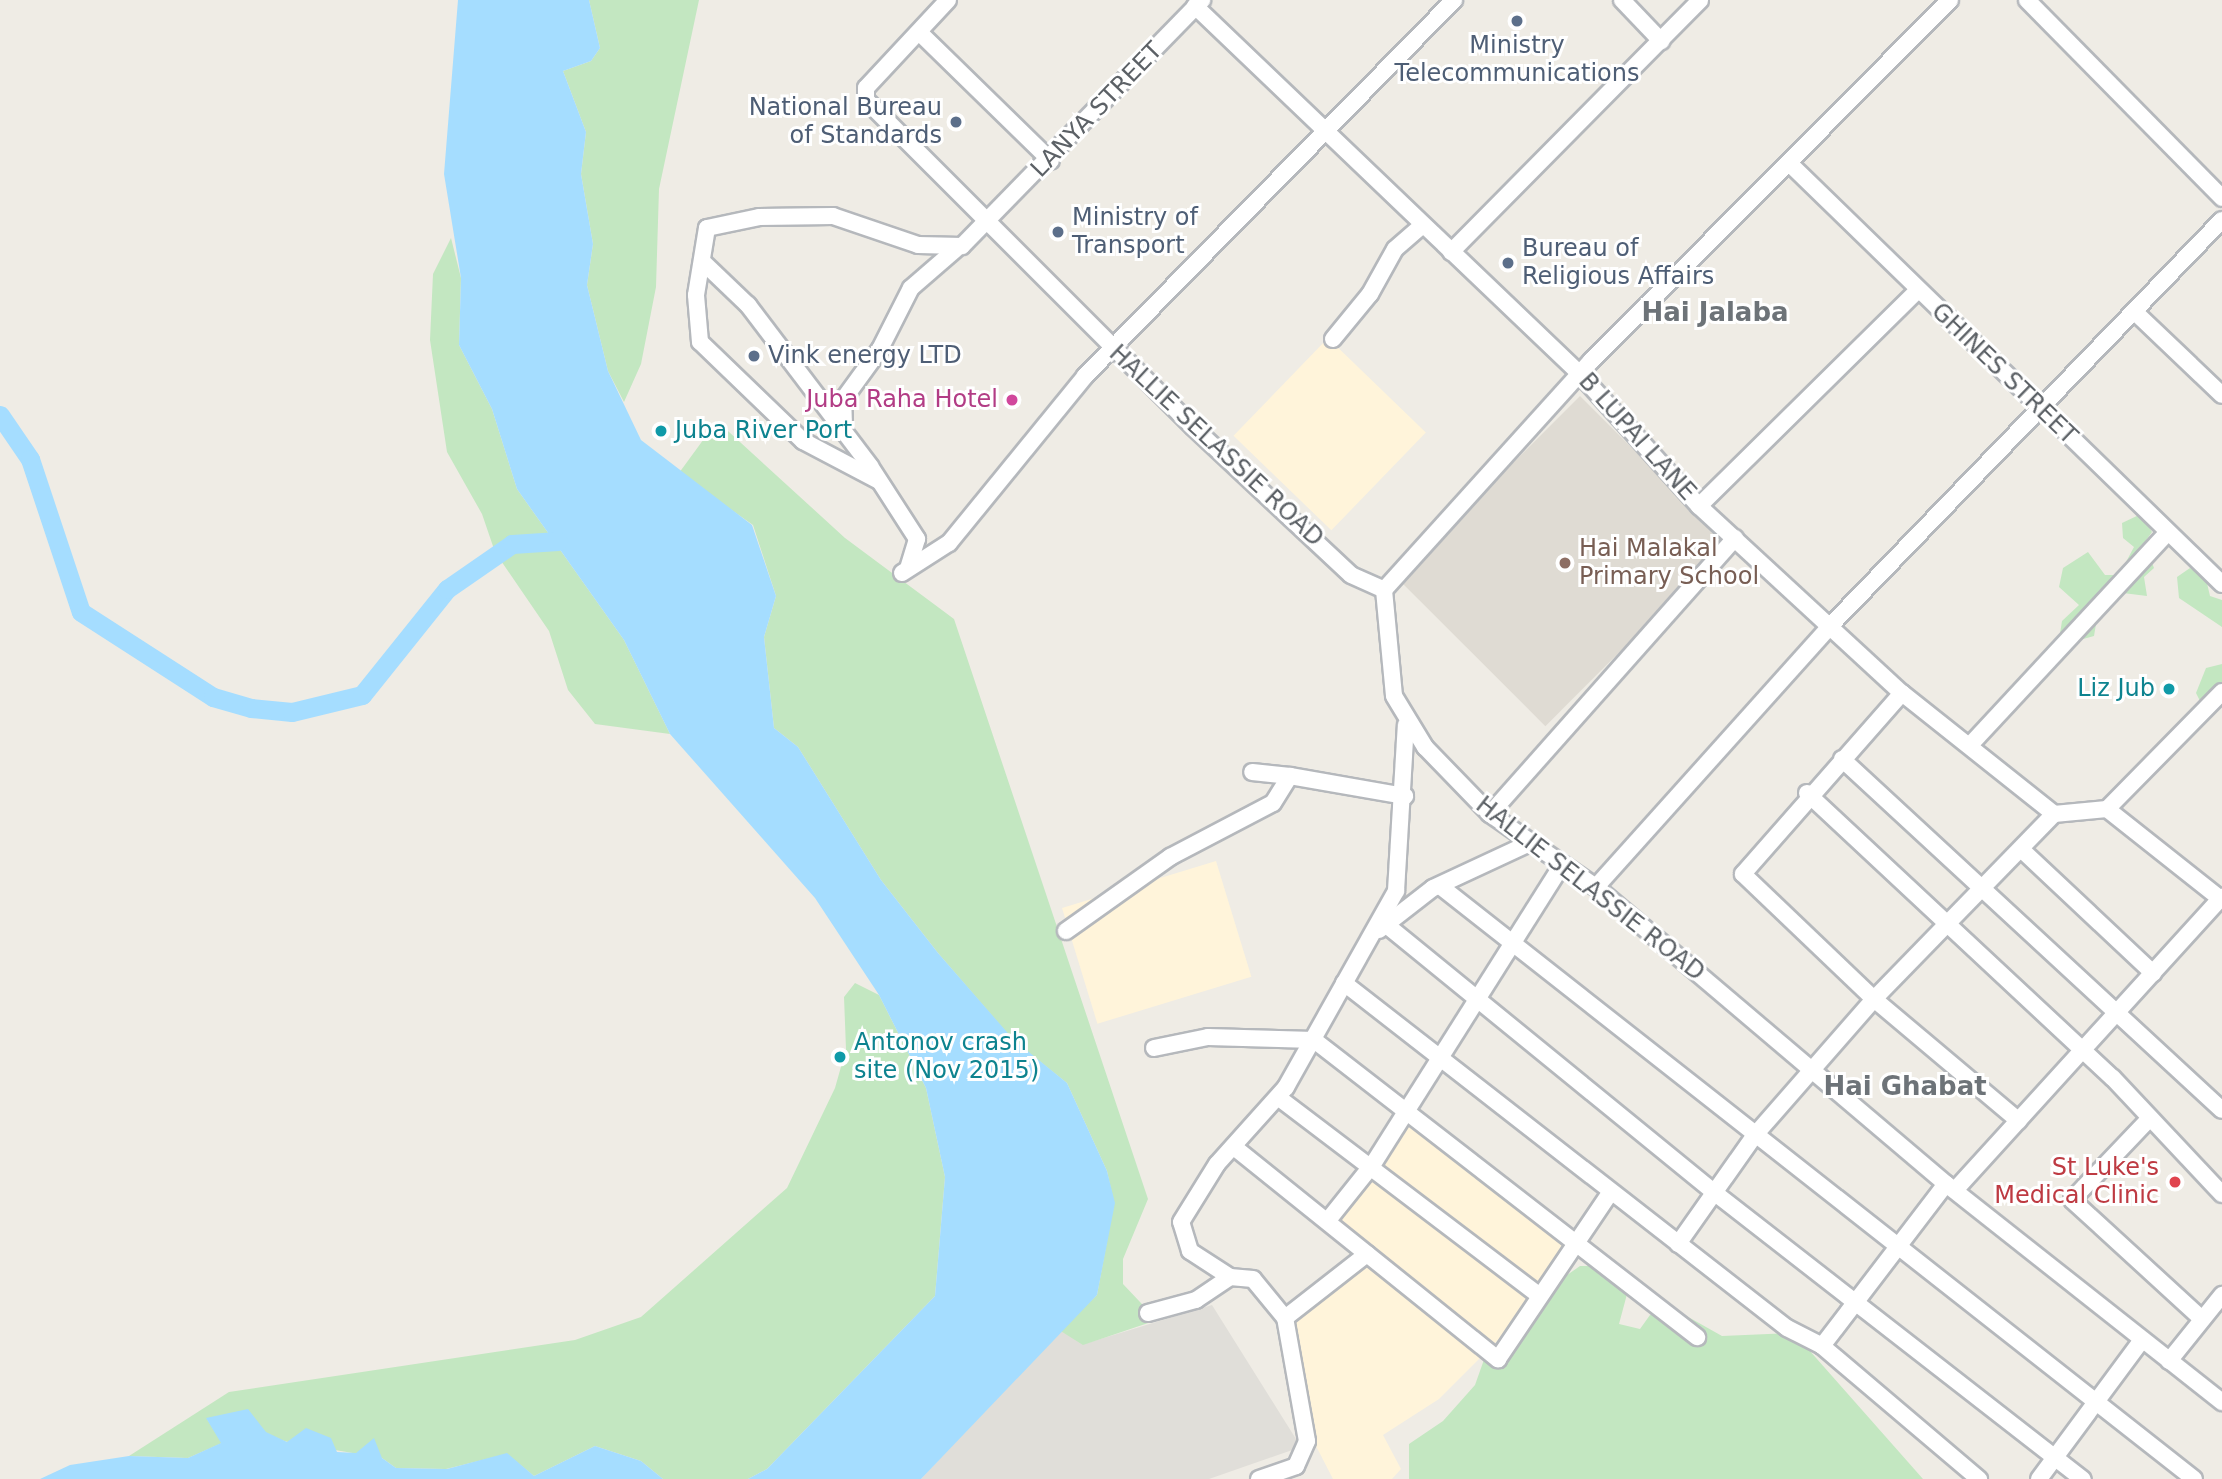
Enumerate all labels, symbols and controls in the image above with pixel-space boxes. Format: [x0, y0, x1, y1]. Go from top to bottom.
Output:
marker: Ministry Telecommunications [1509, 13, 1525, 29]
place label: Ministry Telecommunications [1395, 32, 1639, 88]
street label: LANYA STREET [1025, 36, 1169, 184]
place label: National Bureau of Standards [749, 94, 942, 150]
marker: National Bureau of Standards [948, 114, 964, 130]
place label: Ministry of Transport [1072, 204, 1198, 260]
marker: Ministry of Transport [1050, 224, 1066, 240]
place label: Bureau of Religious Affairs [1522, 235, 1714, 291]
marker: Bureau of Religious Affairs [1500, 255, 1516, 271]
district label: Hai Jalaba [1641, 297, 1789, 329]
street label: GHINES STREET [1925, 297, 2083, 451]
street label: HALLIE SELASSIE ROAD [1103, 339, 1329, 553]
place label: Vink energy LTD [768, 342, 962, 370]
marker: Vink energy LTD [746, 348, 762, 364]
street label: B LUPAI LANE [1572, 367, 1702, 507]
place label: Juba Raha Hotel [806, 386, 998, 414]
marker: Juba Raha Hotel [1004, 392, 1020, 408]
place label: Juba River Port [675, 417, 852, 445]
marker: Juba River Port [653, 423, 669, 439]
place label: Hai Malakal Primary School [1579, 535, 1759, 591]
marker: Hai Malakal Primary School [1557, 555, 1573, 571]
place label: Liz Jub [2077, 675, 2155, 703]
marker: Liz Jub [2161, 681, 2177, 697]
street label: HALLIE SELASSIE ROAD [1470, 791, 1710, 987]
place label: Antonov crash site (Nov 2015) [854, 1029, 1039, 1085]
marker: Antonov crash site (Nov 2015) [832, 1049, 848, 1065]
district label: Hai Ghabat [1823, 1071, 1987, 1103]
place label: St Luke's Medical Clinic [1994, 1154, 2159, 1210]
marker: St Luke's Medical Clinic [2165, 1172, 2185, 1192]

